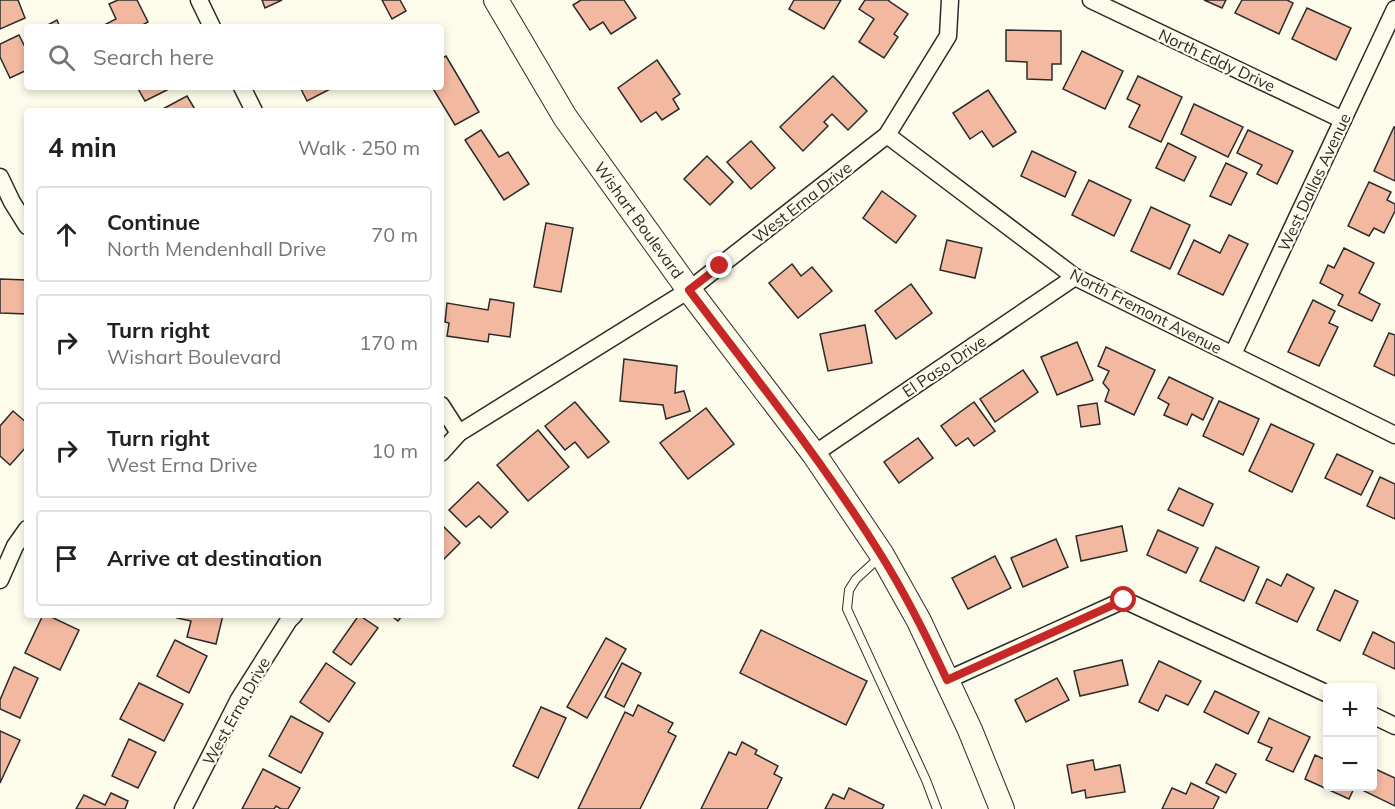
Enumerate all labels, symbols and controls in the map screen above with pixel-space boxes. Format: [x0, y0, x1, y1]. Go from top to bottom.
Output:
search box [24, 24, 444, 90]
street label: North Eddy Drive [1156, 24, 1278, 96]
icon: search [45, 41, 78, 74]
text: Search here [93, 43, 214, 71]
street label: West Dallas Avenue [1273, 110, 1355, 254]
text: 4 min [48, 131, 117, 164]
text: Walk · 250 m [298, 135, 420, 160]
street label: West Erna Drive [748, 157, 856, 247]
street label: Wishart Boulevard [590, 158, 688, 282]
text: Continue [107, 208, 200, 236]
icon: ahead [50, 218, 83, 251]
text: 70 m [371, 222, 418, 247]
text: North Mendenhall Drive [107, 236, 326, 261]
route end [706, 252, 732, 278]
street label: North Fremont Avenue [1067, 264, 1225, 358]
text: Turn right [107, 316, 210, 344]
icon: right [50, 326, 83, 359]
text: 170 m [359, 330, 418, 355]
street label: El Paso Drive [898, 331, 990, 401]
text: Wishart Boulevard [107, 344, 281, 369]
text: Turn right [107, 424, 210, 452]
icon: right [50, 434, 83, 467]
text: 10 m [371, 438, 418, 463]
text: West Erna Drive [107, 452, 257, 477]
icon: arrive [50, 542, 83, 575]
text: Arrive at destination [107, 544, 322, 572]
route start [1110, 586, 1136, 612]
street label: West Erna Drive [198, 654, 274, 768]
map controls [1323, 683, 1377, 791]
button: + [1323, 683, 1377, 737]
button: − [1323, 737, 1377, 791]

